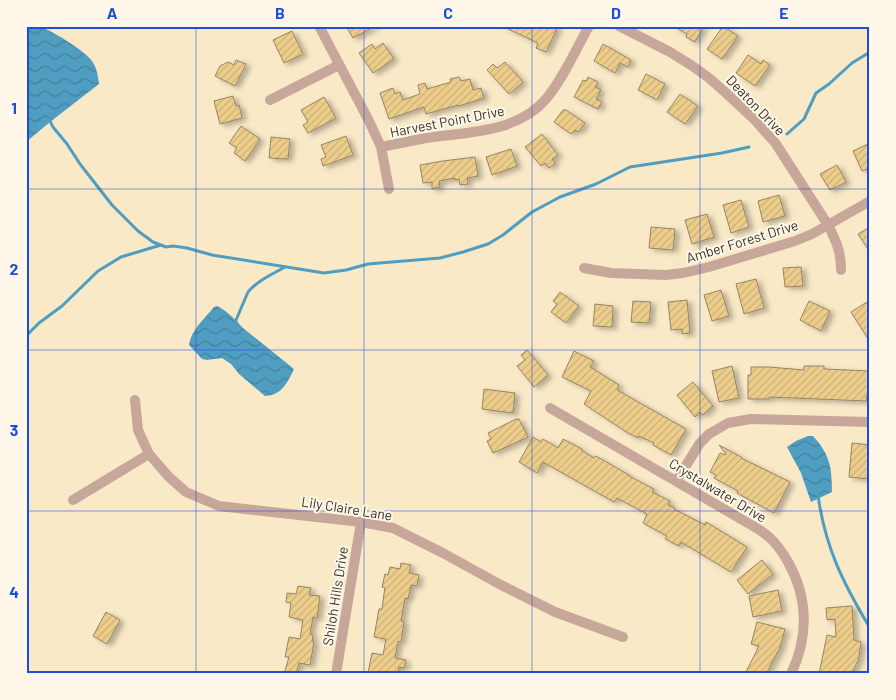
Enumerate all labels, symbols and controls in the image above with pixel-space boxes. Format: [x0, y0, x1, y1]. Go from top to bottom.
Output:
text: A [107, 3, 118, 22]
text: B [275, 3, 285, 22]
text: C [443, 3, 453, 22]
text: D [611, 3, 621, 22]
text: E [779, 3, 789, 22]
street label: Deaton Drive [723, 71, 789, 139]
text: 1 [11, 98, 17, 117]
street label: Harvest Point Drive [388, 102, 506, 140]
street label: Amber Forest Drive [684, 216, 800, 266]
text: 2 [10, 259, 19, 278]
text: 3 [10, 420, 18, 439]
street label: Crystalwater Drive [666, 454, 770, 526]
street label: Lily Claire Lane [300, 492, 394, 524]
street label: Shiloh Hills Drive [319, 545, 351, 647]
text: 4 [9, 582, 19, 601]

